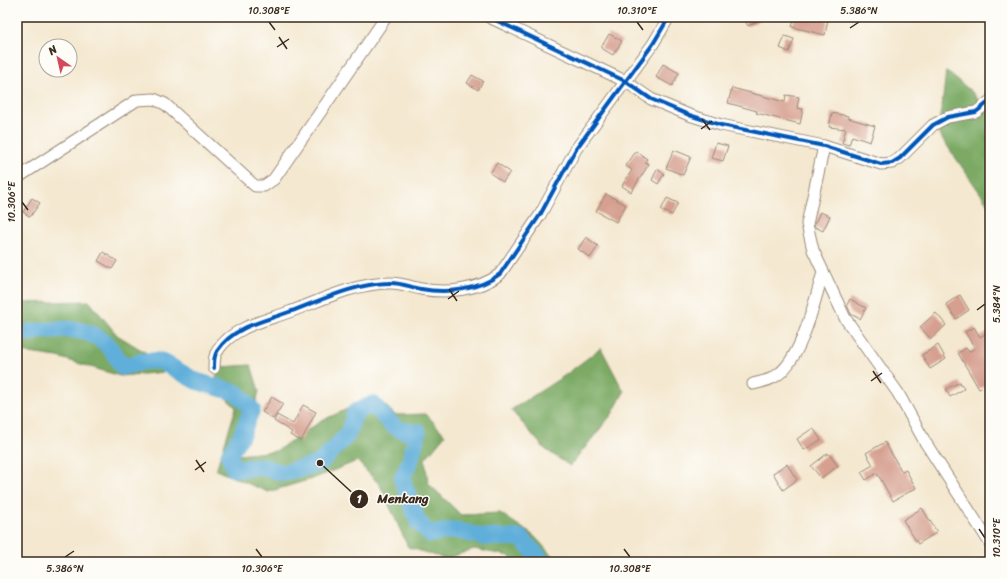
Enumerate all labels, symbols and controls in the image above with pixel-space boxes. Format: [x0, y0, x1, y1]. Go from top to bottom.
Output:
text: 10.308°E [248, 2, 291, 20]
text: 10.310°E [617, 2, 658, 20]
text: 5.386°N [840, 2, 878, 20]
north arrow [38, 38, 78, 78]
text: N [43, 40, 61, 61]
text: 10.306°E [3, 180, 21, 222]
text: 5.384°N [988, 285, 1006, 323]
callout: Menkang [349, 486, 437, 511]
text: Menkang [376, 487, 429, 510]
text: 1 [356, 488, 362, 510]
text: 10.310°E [988, 517, 1006, 558]
text: 5.386°N [46, 560, 84, 578]
text: 10.306°E [242, 560, 284, 578]
text: 10.308°E [609, 560, 652, 578]

